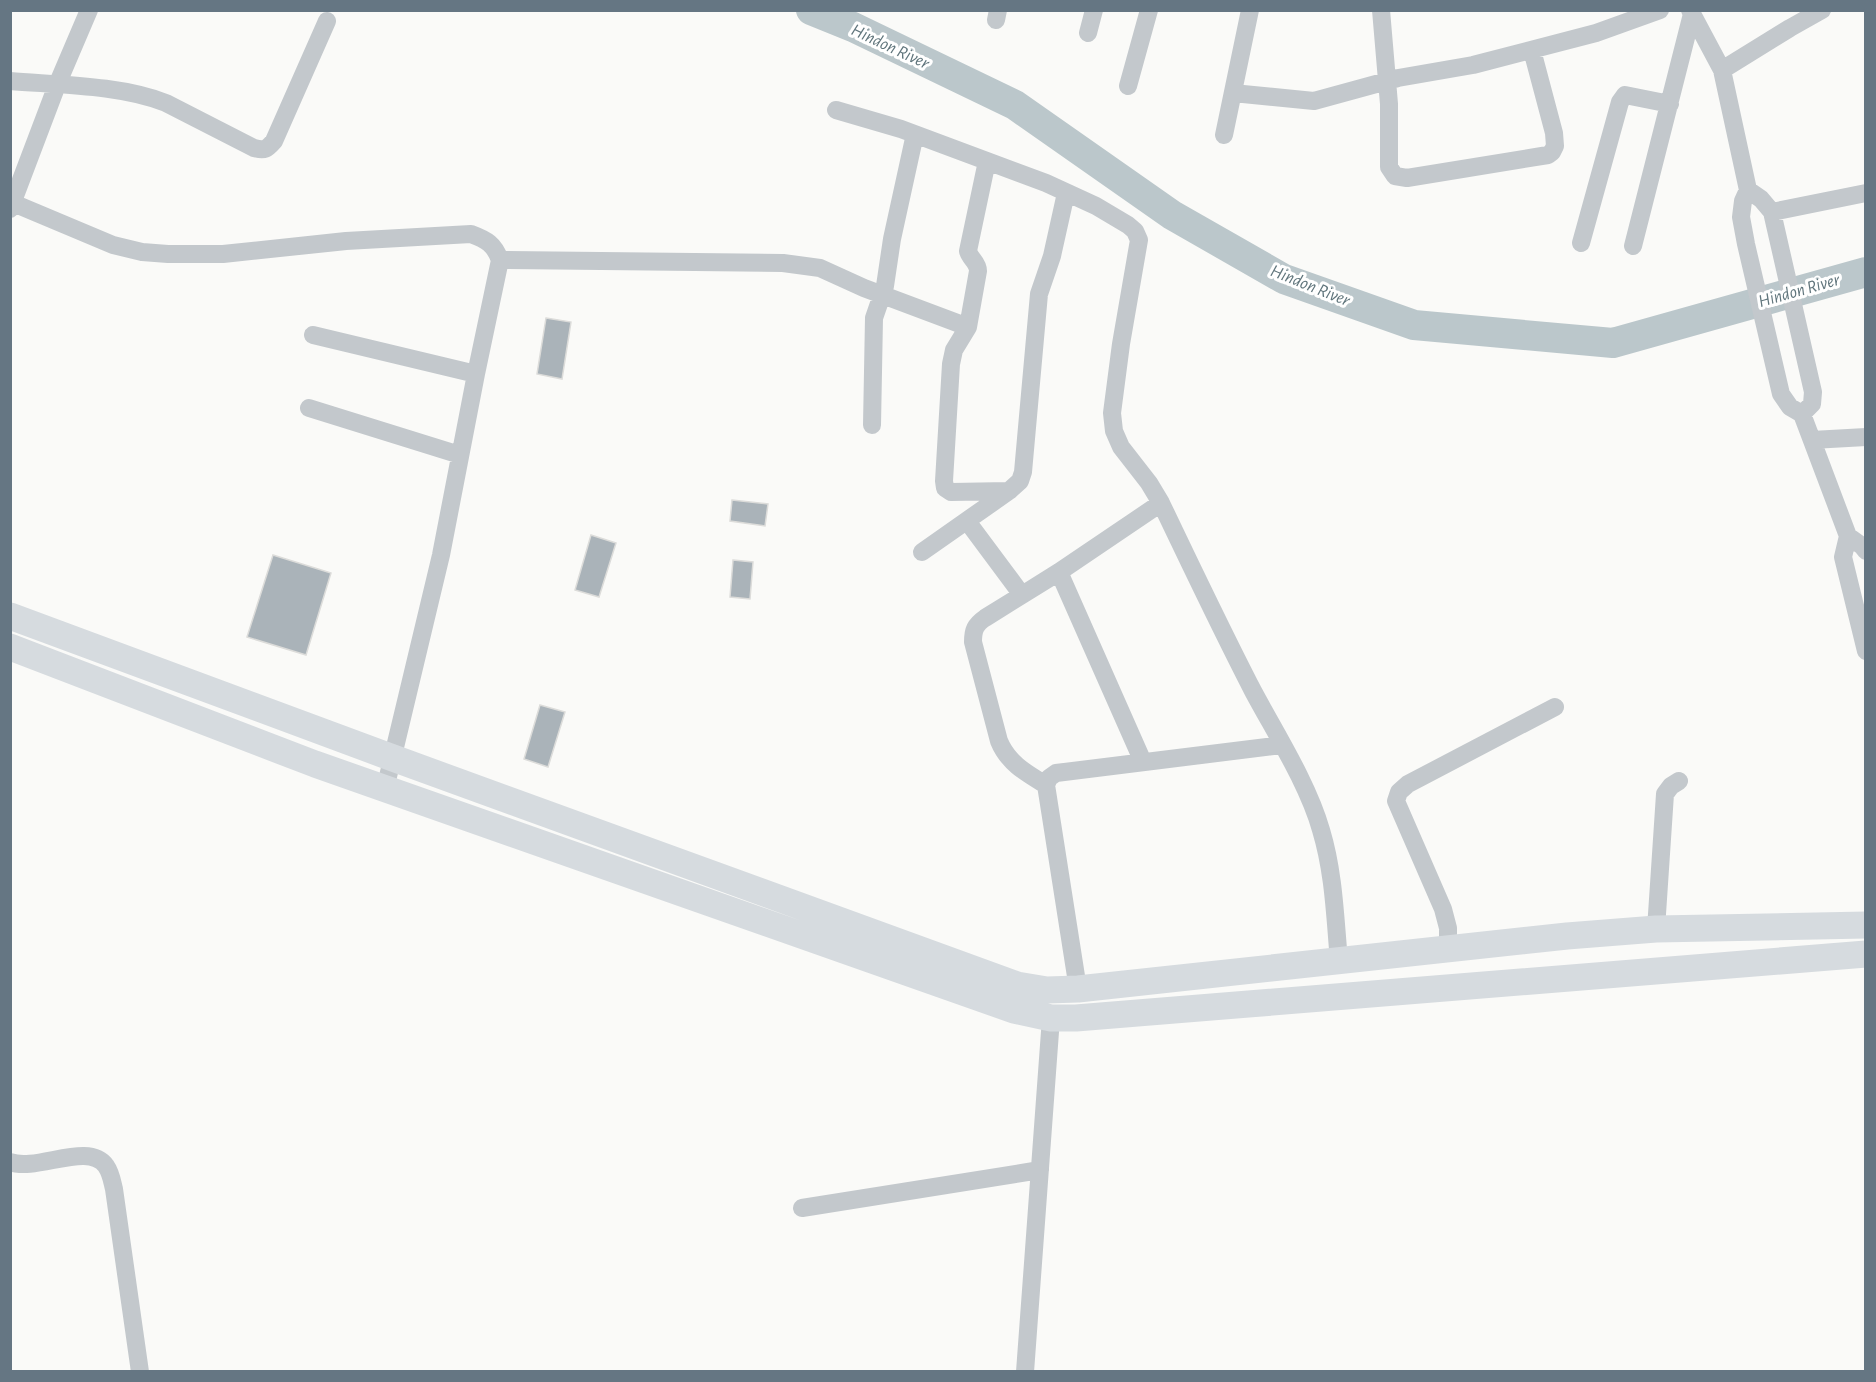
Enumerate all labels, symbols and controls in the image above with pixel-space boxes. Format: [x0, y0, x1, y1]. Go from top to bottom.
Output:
water label: Hindon River [848, 21, 933, 73]
water label: Hindon River [1268, 262, 1353, 310]
water label: Hindon River [1756, 271, 1843, 311]

